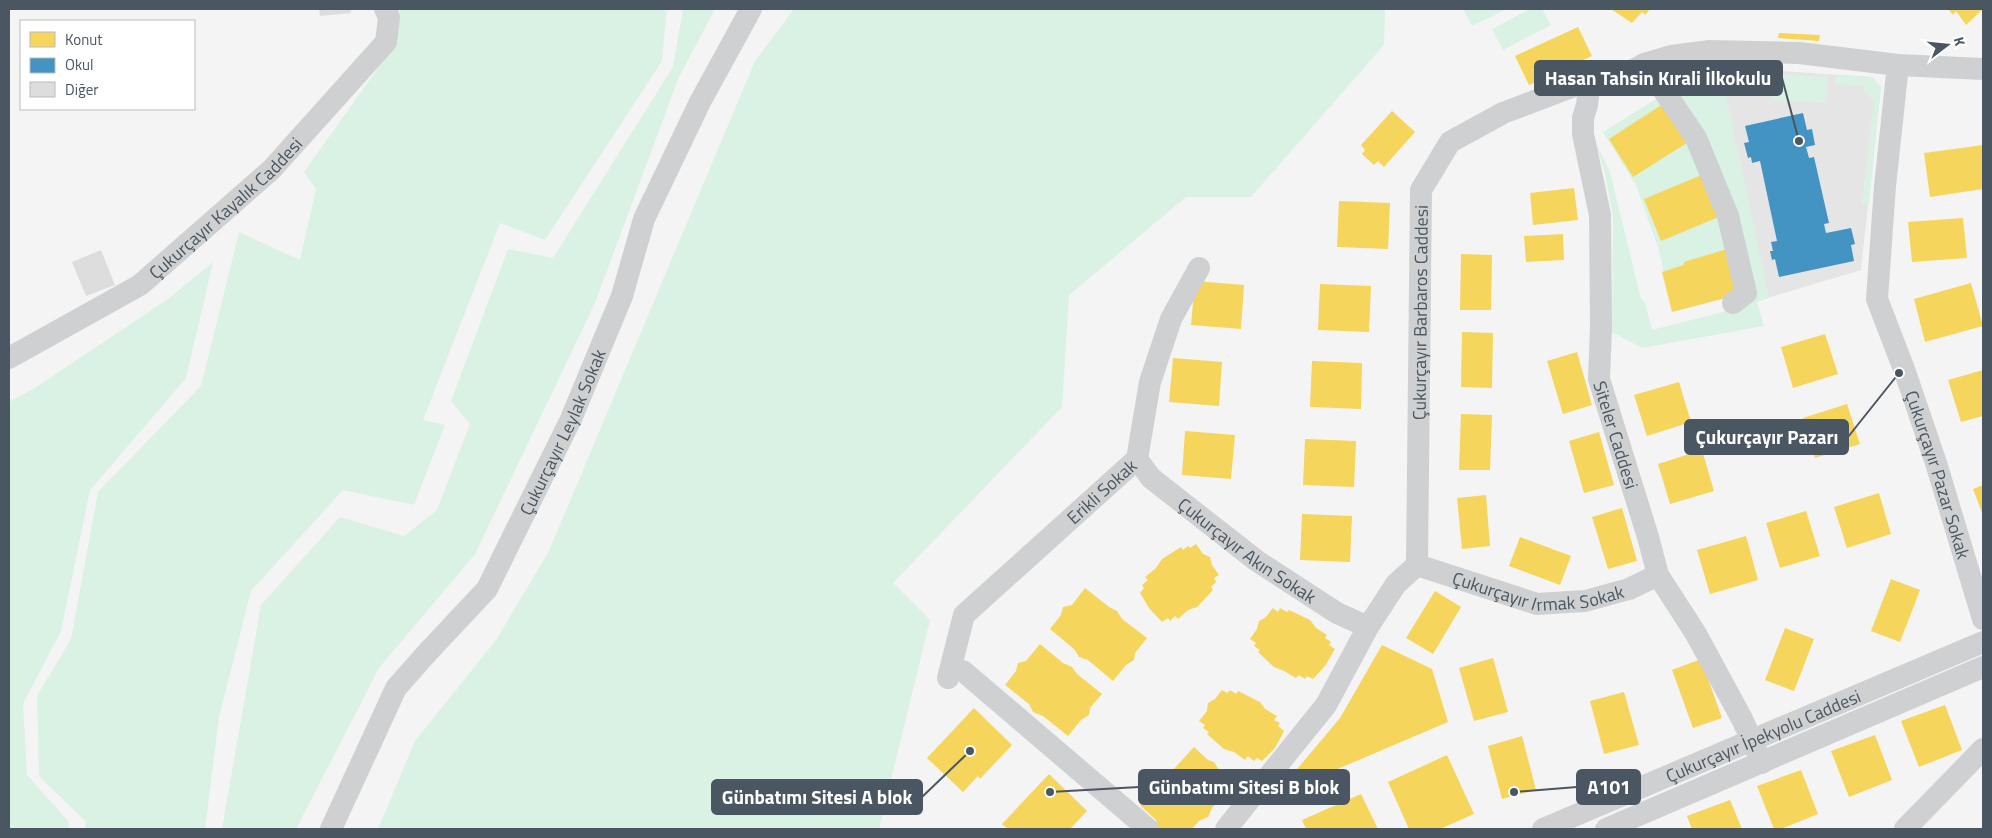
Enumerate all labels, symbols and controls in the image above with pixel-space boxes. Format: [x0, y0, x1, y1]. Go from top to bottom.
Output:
legend [20, 20, 195, 110]
north arrow [1922, 20, 1972, 70]
text: Konut [65, 28, 103, 51]
text: K [1949, 34, 1971, 49]
text: Okul [65, 53, 94, 76]
callout: Hasan Tahsin Kırali İlkokulu [1535, 61, 1782, 95]
text: Hasan Tahsin Kırali İlkokulu [1545, 63, 1771, 92]
text: Diğer [65, 78, 98, 101]
street label: Çukurçayır Kayalık Caddesi [142, 131, 308, 285]
street label: Çukurçayır Barbaros Caddesi [1405, 205, 1434, 420]
street label: Çukurçayır Leylak Sokak [512, 344, 612, 520]
street label: Siteler Caddesi [1587, 377, 1646, 492]
street label: Çukurçayır Pazar Sokak [1899, 387, 1978, 563]
callout: Çukurçayır Pazarı [1685, 420, 1848, 454]
text: Çukurçayır Pazarı [1696, 422, 1838, 451]
street label: Erikli Sokak [1060, 452, 1143, 530]
street label: Çukurçayır Akın Sokak [1172, 491, 1322, 610]
street label: Çukurçayır Irmak Sokak [1449, 564, 1627, 618]
street label: Çukurçayır İpekyolu Caddesi [1661, 682, 1865, 789]
callout: Günbatımı Sitesi B blok [1139, 770, 1349, 804]
callout: A101 [1577, 770, 1640, 804]
text: Günbatımı Sitesi B blok [1149, 772, 1339, 801]
text: A101 [1587, 772, 1631, 801]
callout: Günbatımı Sitesi A blok [712, 780, 922, 814]
text: Günbatımı Sitesi A blok [722, 782, 912, 811]

